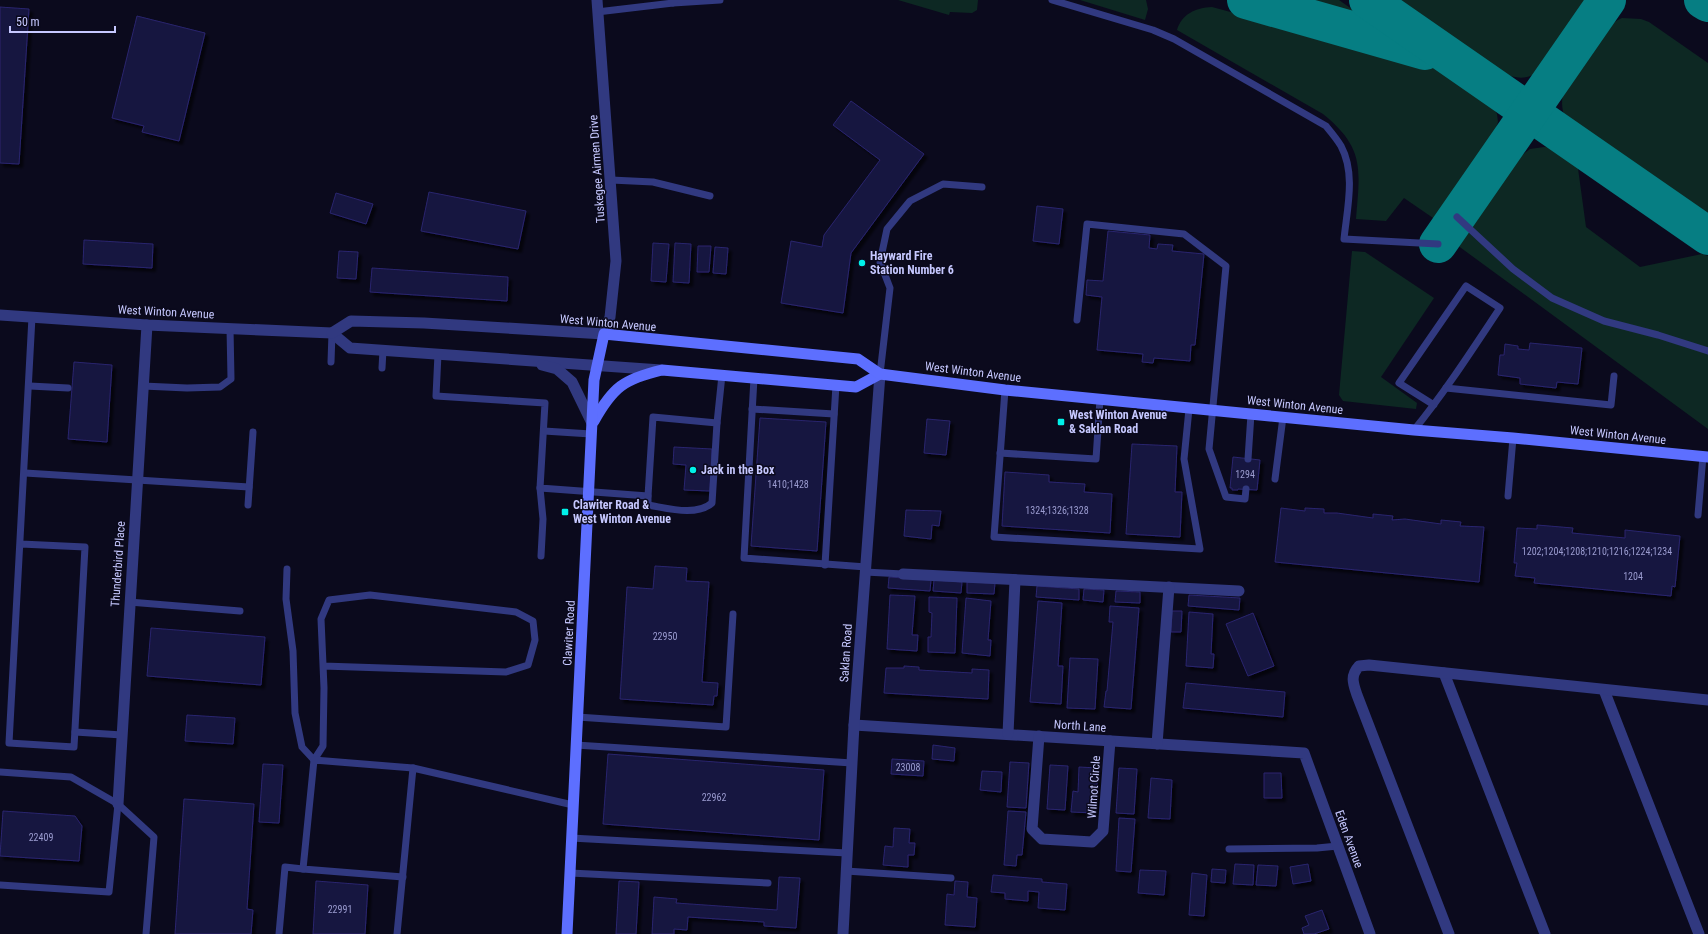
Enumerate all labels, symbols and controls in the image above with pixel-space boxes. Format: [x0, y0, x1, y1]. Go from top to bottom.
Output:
scale bar [10, 8, 115, 34]
text: 50 m [16, 15, 40, 29]
street label: Tuskegee Airmen Drive [586, 114, 608, 224]
place label: Hayward Fire Station Number 6 [870, 249, 954, 277]
marker: Hayward Fire Station Number 6 [857, 258, 867, 268]
street label: West Winton Avenue [117, 302, 215, 322]
street label: West Winton Avenue [559, 312, 657, 334]
street label: West Winton Avenue [924, 359, 1022, 385]
street label: West Winton Avenue [1246, 393, 1344, 417]
place label: West Winton Avenue & Saklan Road [1069, 408, 1167, 436]
marker: West Winton Avenue & Saklan Road [1056, 417, 1066, 427]
street label: West Winton Avenue [1569, 423, 1667, 447]
place label: Jack in the Box [701, 463, 775, 477]
marker: Jack in the Box [688, 465, 698, 475]
house number: 1294 [1235, 469, 1255, 480]
house number: 1410;1428 [767, 479, 809, 490]
place label: Clawiter Road & West Winton Avenue [573, 498, 671, 526]
house number: 1324;1326;1328 [1025, 505, 1089, 516]
marker: Clawiter Road & West Winton Avenue [560, 507, 570, 517]
street label: Thunderbird Place [108, 520, 128, 607]
house number: 1202;1204;1208;1210;1216;1224;1234 [1522, 546, 1672, 557]
house number: 1204 [1623, 571, 1643, 582]
street label: Clawiter Road [560, 600, 578, 666]
street label: Saklan Road [837, 623, 855, 683]
house number: 22950 [653, 631, 677, 642]
street label: North Lane [1053, 717, 1107, 735]
street label: Wilmot Circle [1085, 755, 1103, 819]
house number: 23008 [896, 762, 920, 773]
house number: 22962 [702, 792, 726, 803]
street label: Eden Avenue [1332, 808, 1366, 870]
house number: 22409 [29, 832, 53, 843]
house number: 22991 [328, 904, 352, 915]

